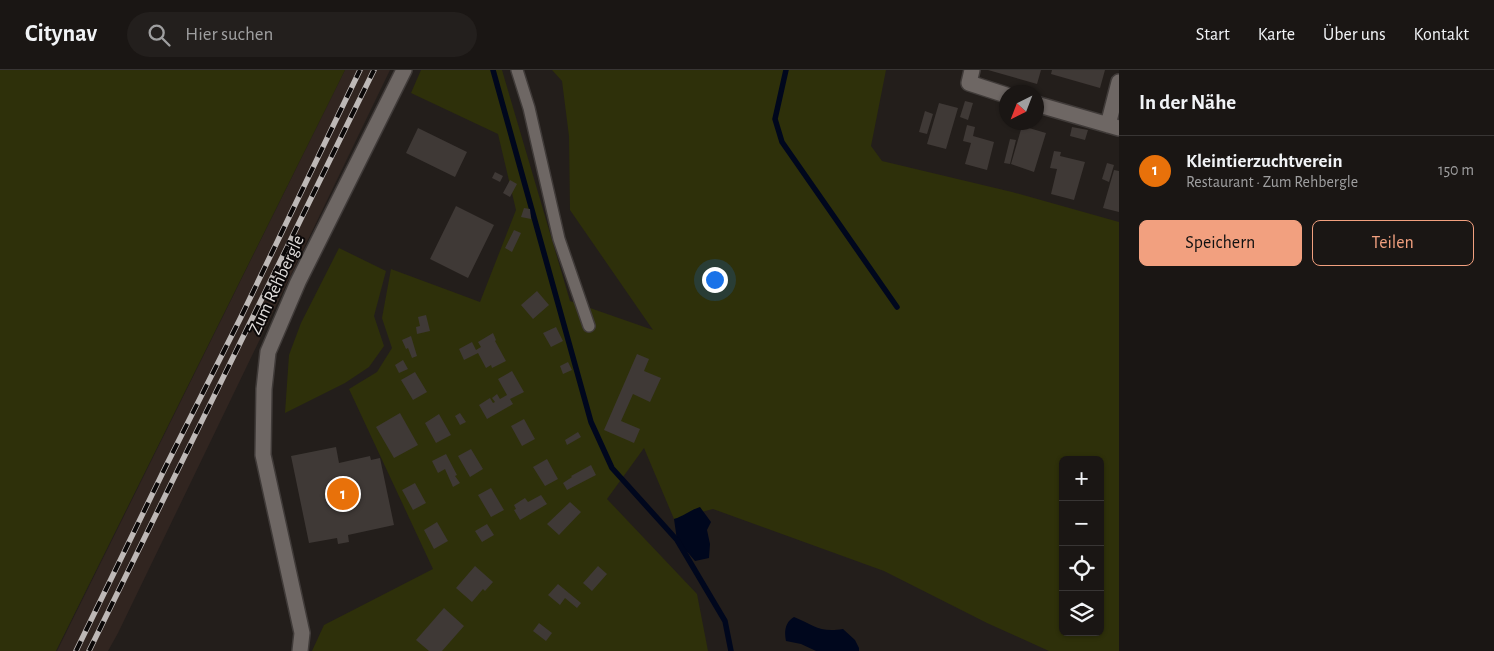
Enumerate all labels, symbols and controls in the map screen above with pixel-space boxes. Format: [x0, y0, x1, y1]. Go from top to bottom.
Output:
search box [127, 12, 477, 57]
icon: search [145, 21, 173, 49]
text: Citynav [25, 22, 97, 46]
text: Hier suchen [185, 25, 273, 44]
text: Start [1196, 26, 1230, 44]
text: Karte [1258, 26, 1295, 44]
text: Über uns [1323, 26, 1386, 44]
text: Kontakt [1414, 26, 1469, 44]
north arrow [999, 85, 1044, 130]
text: In der Nähe [1139, 92, 1236, 113]
text: Kleintierzuchtverein [1186, 152, 1343, 171]
text: 1 [1152, 162, 1158, 178]
text: 150 m [1438, 162, 1474, 178]
text: Restaurant · Zum Rehbergle [1186, 174, 1358, 190]
button: Speichern [1139, 220, 1302, 266]
button: Teilen [1312, 220, 1474, 266]
street label: Zum Rehbergle [246, 232, 308, 338]
your location [702, 267, 728, 293]
map controls [1059, 456, 1104, 636]
button: + [1059, 456, 1104, 501]
pin: 1 [327, 475, 359, 513]
button: − [1059, 501, 1104, 546]
button: locate [1059, 546, 1104, 591]
button: layers [1059, 591, 1104, 636]

